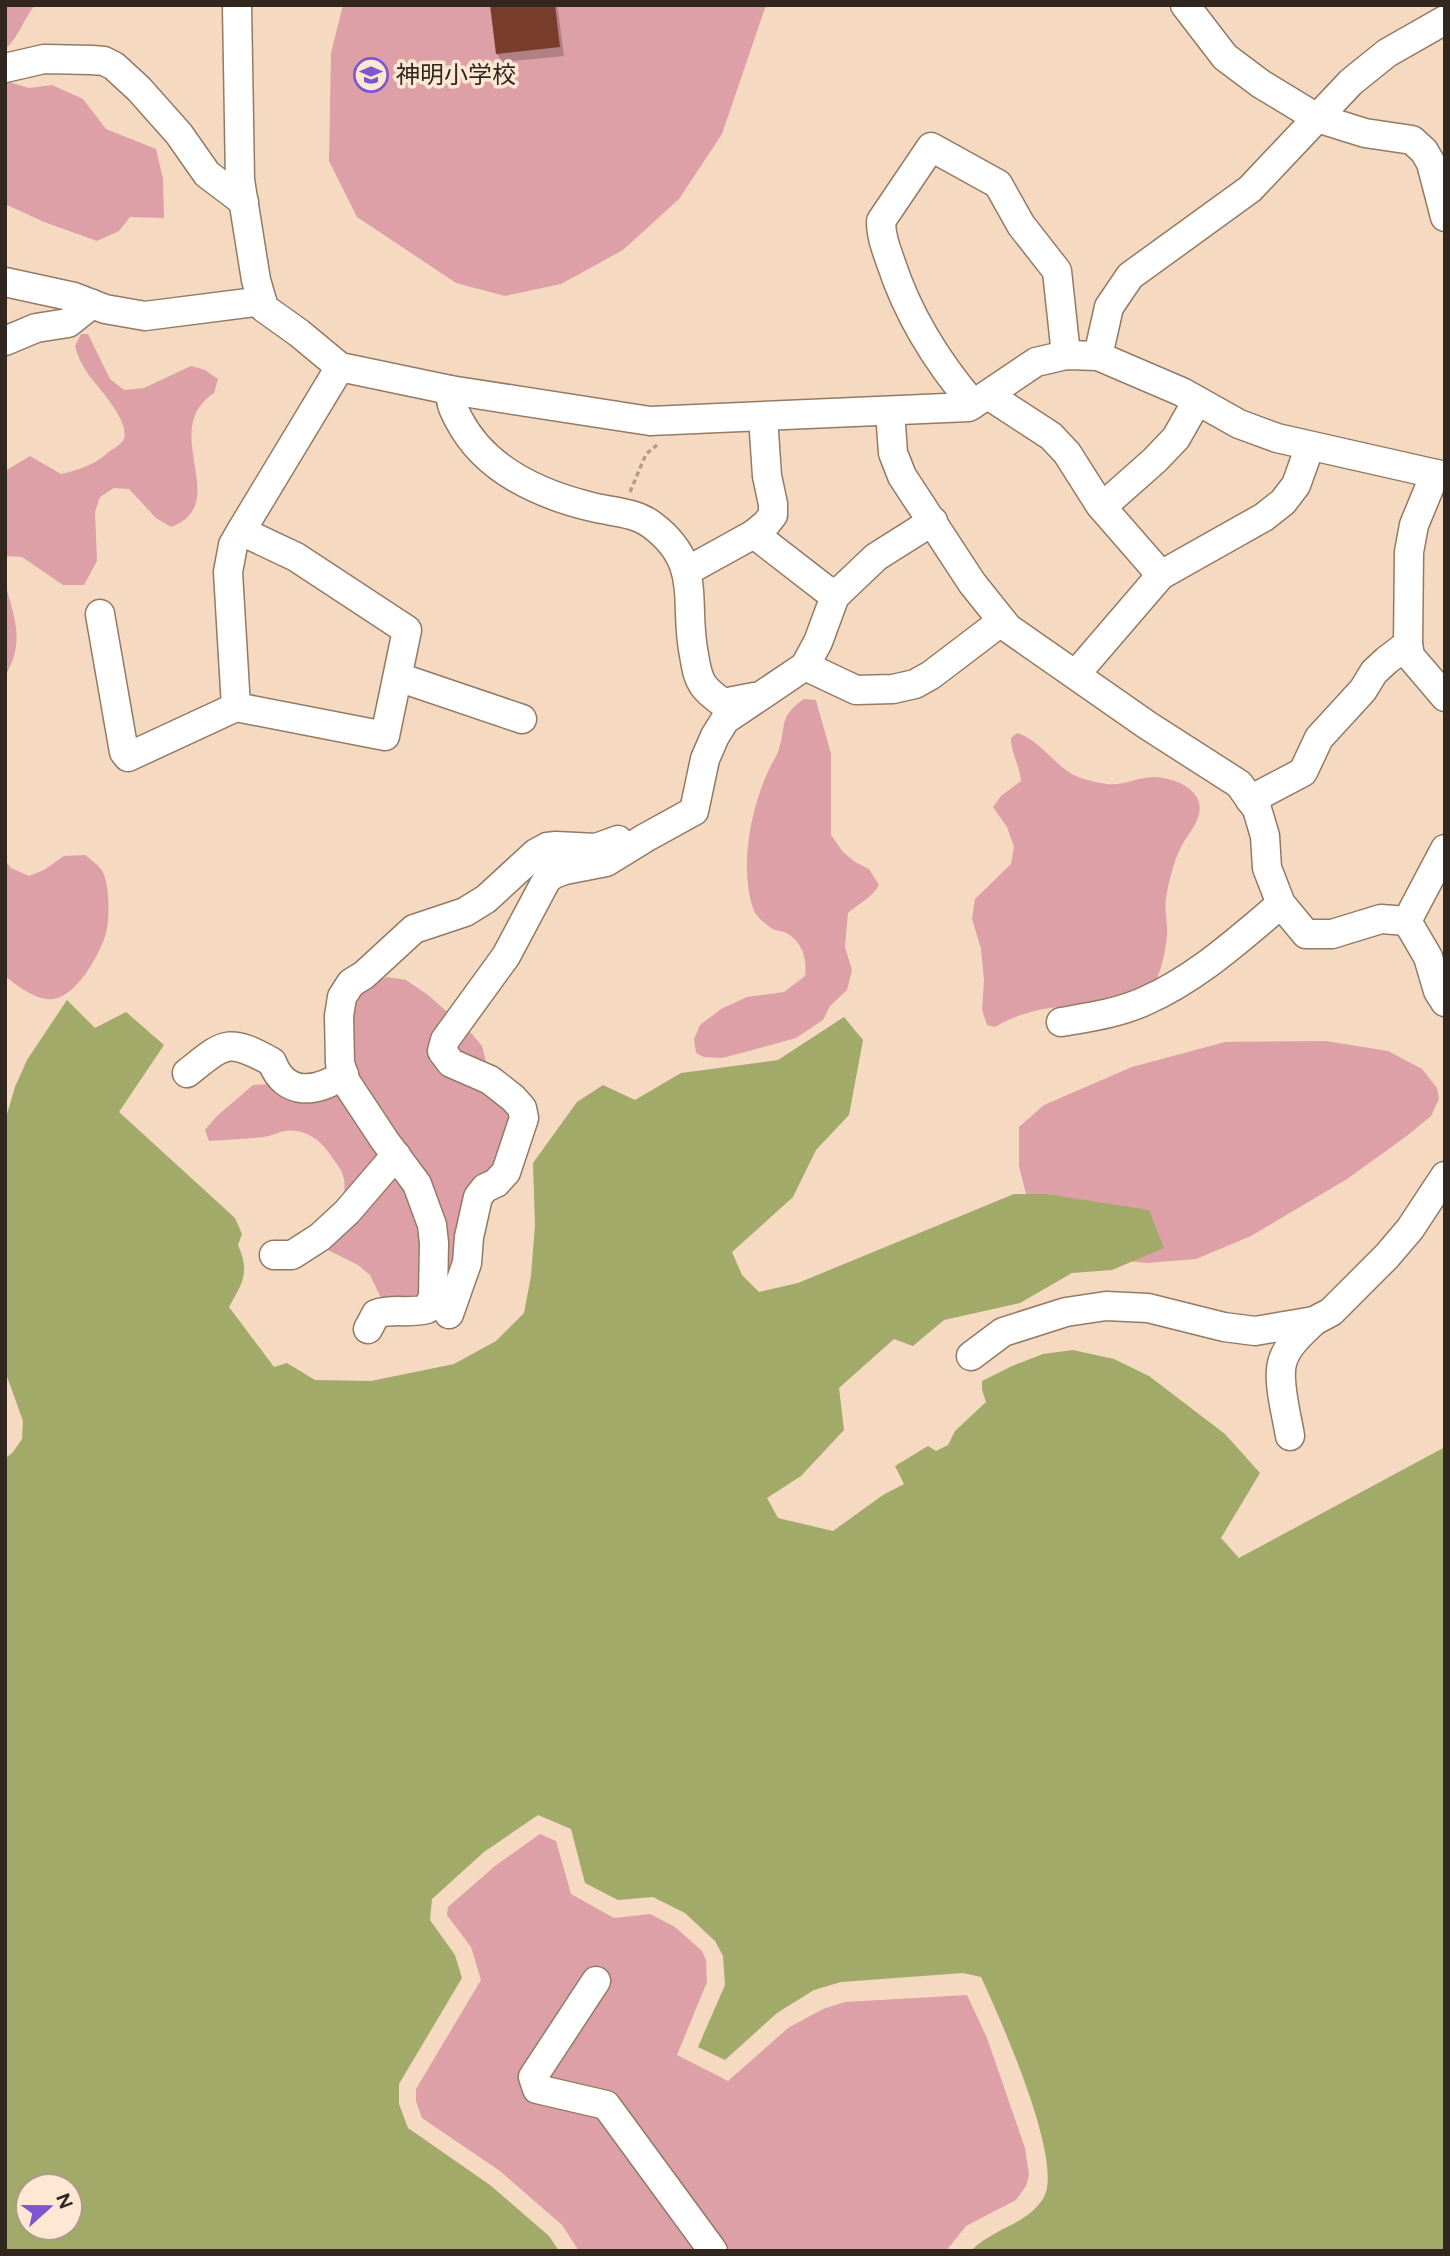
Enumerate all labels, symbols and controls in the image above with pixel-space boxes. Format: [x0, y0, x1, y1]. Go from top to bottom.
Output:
school or university icon: 神明小学校 [352, 56, 390, 94]
place label: 神明小学校 [396, 60, 516, 89]
north arrow [14, 2172, 84, 2242]
text: N [51, 2190, 78, 2212]

